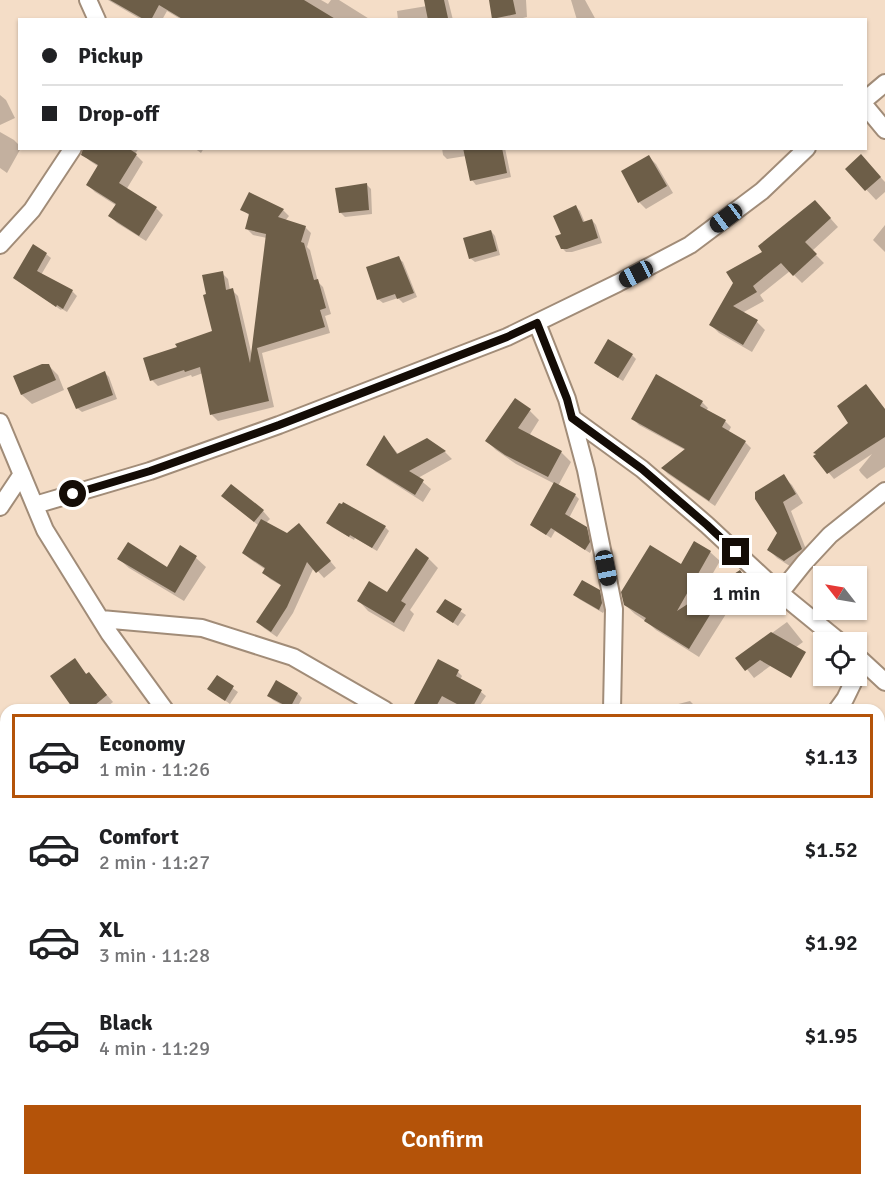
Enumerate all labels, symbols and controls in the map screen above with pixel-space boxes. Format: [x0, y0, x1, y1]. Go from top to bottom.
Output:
text: Pickup [78, 42, 143, 69]
text: Drop-off [78, 100, 159, 127]
car [706, 200, 746, 236]
car [616, 258, 656, 290]
route start [59, 480, 86, 507]
route end [722, 538, 749, 565]
car [594, 549, 618, 587]
north arrow [813, 566, 867, 620]
map controls [813, 566, 867, 686]
callout: 1 min [686, 573, 786, 615]
text: 1 min [713, 581, 760, 606]
button: locate [813, 632, 867, 686]
icon: car [27, 729, 81, 783]
text: Economy [99, 730, 185, 757]
text: $1.13 [804, 743, 858, 770]
text: 1 min · 11:26 [99, 757, 210, 782]
icon: car [27, 822, 81, 876]
text: Comfort [99, 823, 179, 850]
text: $1.52 [804, 836, 858, 863]
text: 2 min · 11:27 [99, 850, 210, 875]
icon: car [27, 915, 81, 969]
text: XL [99, 916, 124, 943]
text: $1.92 [804, 929, 858, 956]
text: 3 min · 11:28 [99, 943, 210, 968]
icon: car [27, 1008, 81, 1062]
text: Black [99, 1009, 153, 1036]
text: $1.95 [804, 1022, 858, 1049]
text: 4 min · 11:29 [99, 1036, 210, 1061]
button: Confirm [24, 1105, 861, 1174]

